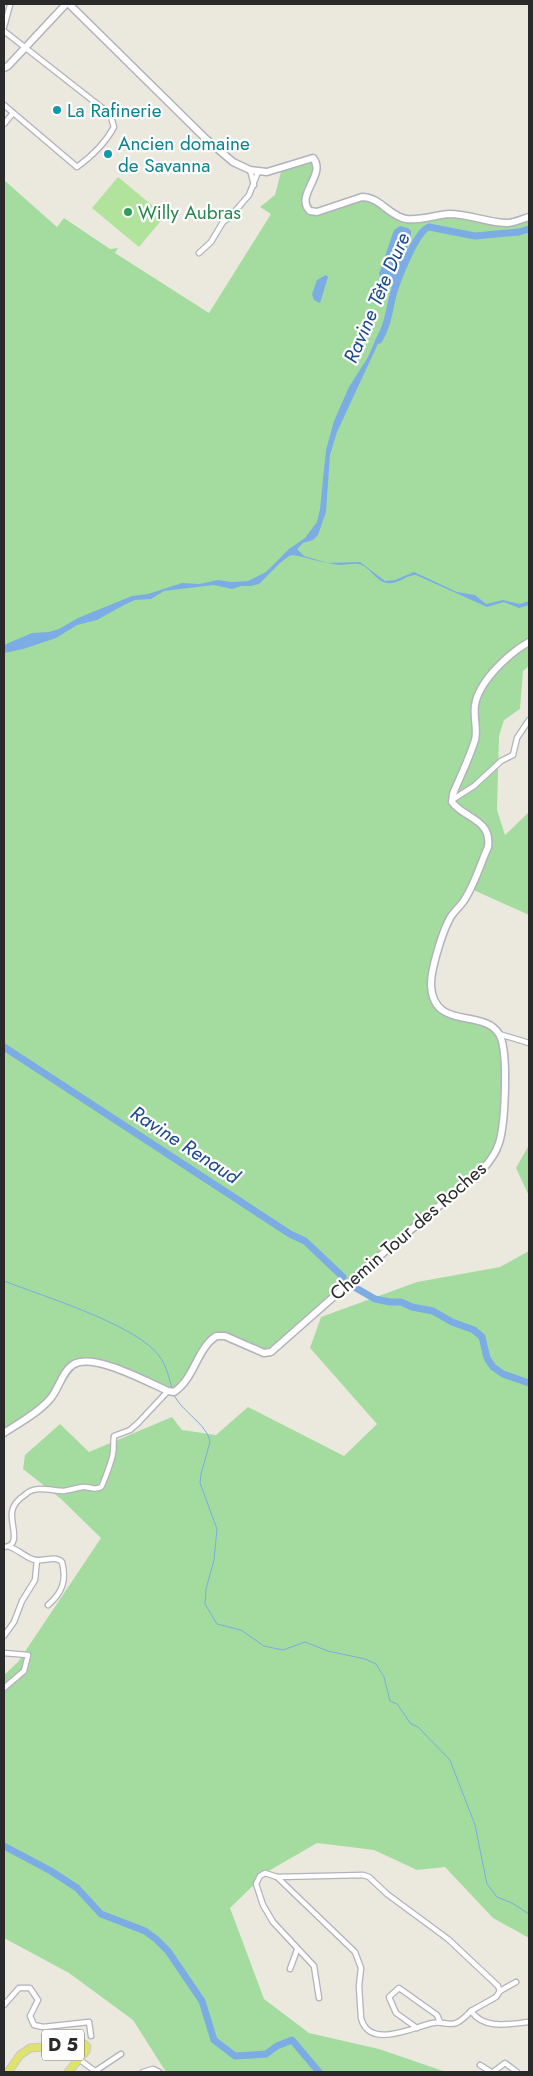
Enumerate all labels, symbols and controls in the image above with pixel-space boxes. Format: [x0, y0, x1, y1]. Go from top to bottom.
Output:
place label: La Rafinerie [67, 97, 162, 124]
marker: La Rafinerie [51, 104, 63, 116]
place label: Ancien domaine de Savanna [118, 130, 250, 179]
marker: Ancien domaine de Savanna [102, 148, 114, 160]
place label: Willy Aubras [138, 199, 241, 226]
marker: Willy Aubras [122, 206, 134, 218]
water label: Ravine Tête Dure [336, 228, 418, 368]
water label: Ravine Renaud [125, 1099, 246, 1192]
street label: Chemin Tour des Roches [324, 1155, 492, 1307]
road number: D 5 [42, 2030, 84, 2060]

